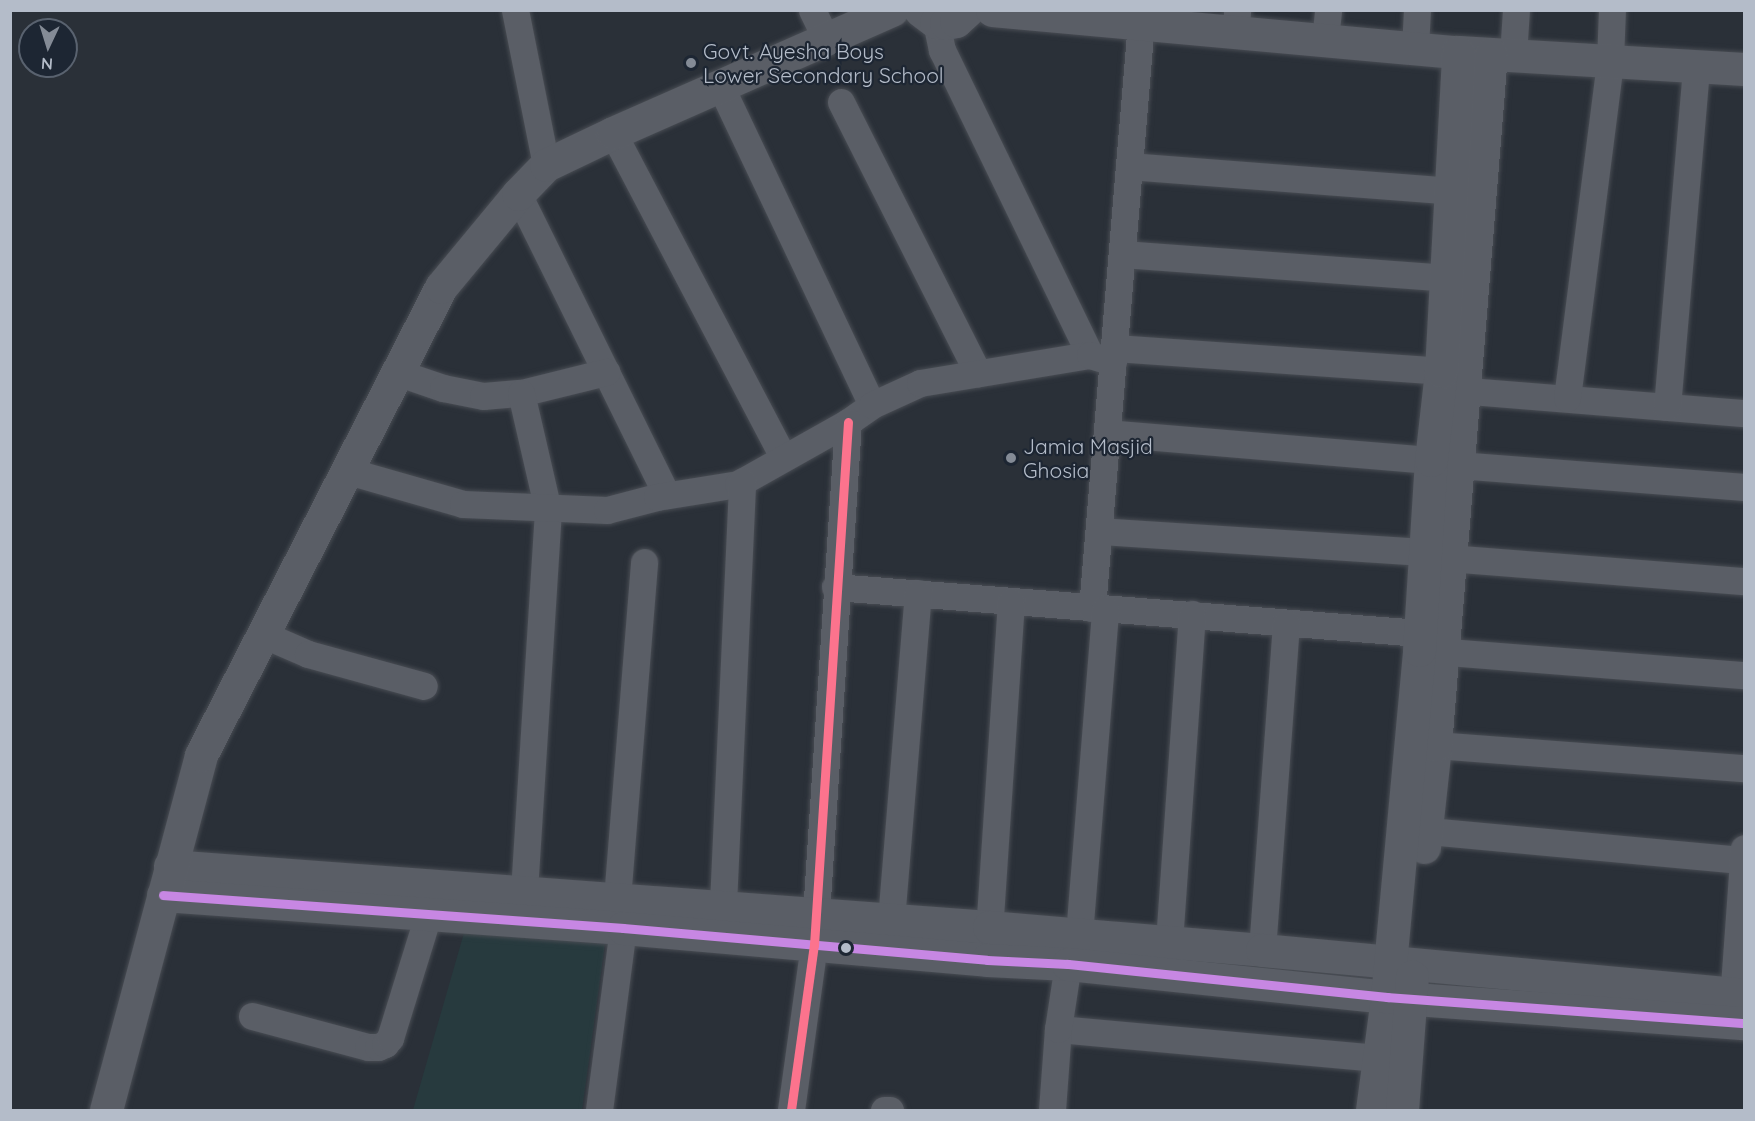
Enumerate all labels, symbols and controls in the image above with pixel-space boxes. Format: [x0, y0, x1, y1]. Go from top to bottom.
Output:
north arrow [18, 18, 78, 78]
place label: Govt. Ayesha Boys Lower Secondary School [703, 38, 944, 88]
text: N [40, 54, 53, 74]
marker: Govt. Ayesha Boys Lower Secondary School [684, 56, 698, 70]
place label: Jamia Masjid Ghosia [1023, 433, 1153, 483]
marker: Jamia Masjid Ghosia [1004, 451, 1018, 465]
unlabelled marker [840, 942, 852, 954]

